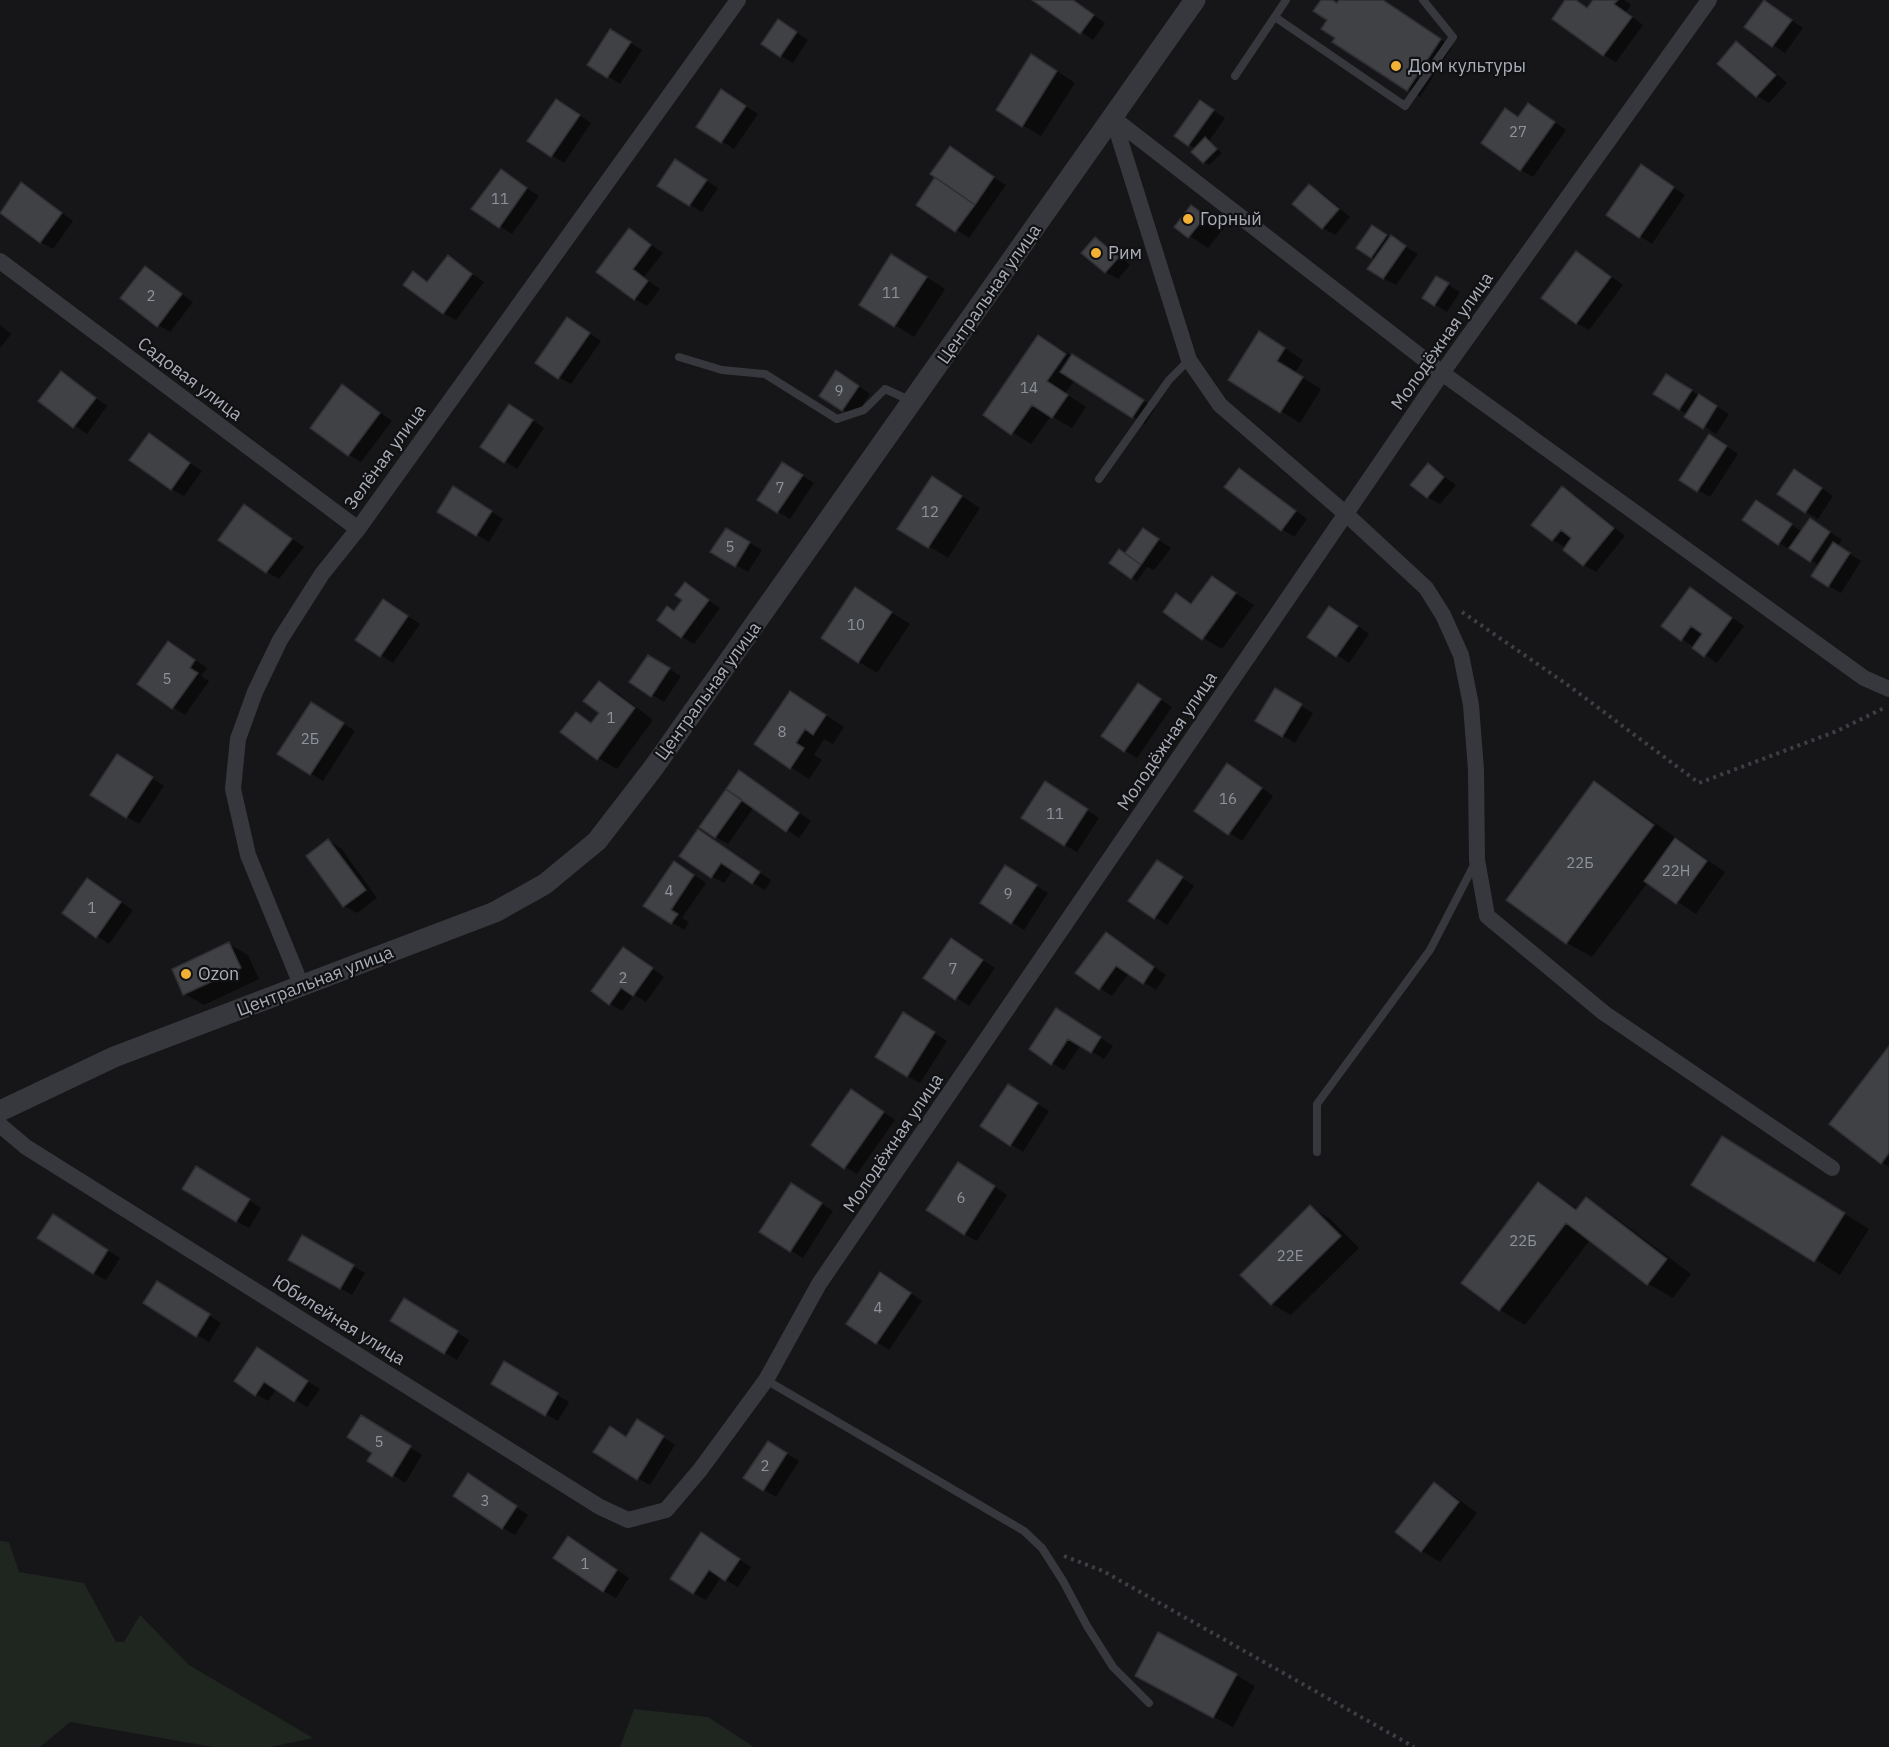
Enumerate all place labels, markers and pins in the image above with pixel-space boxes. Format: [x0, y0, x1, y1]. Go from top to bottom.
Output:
place label: Дом культуры [1408, 54, 1526, 77]
marker: Дом культуры [1389, 59, 1403, 73]
place label: Горный [1200, 207, 1262, 230]
marker: Горный [1181, 212, 1195, 226]
place label: Рим [1108, 241, 1142, 264]
marker: Рим [1089, 246, 1103, 260]
place label: Ozon [198, 962, 239, 985]
marker: Ozon [179, 967, 193, 981]

